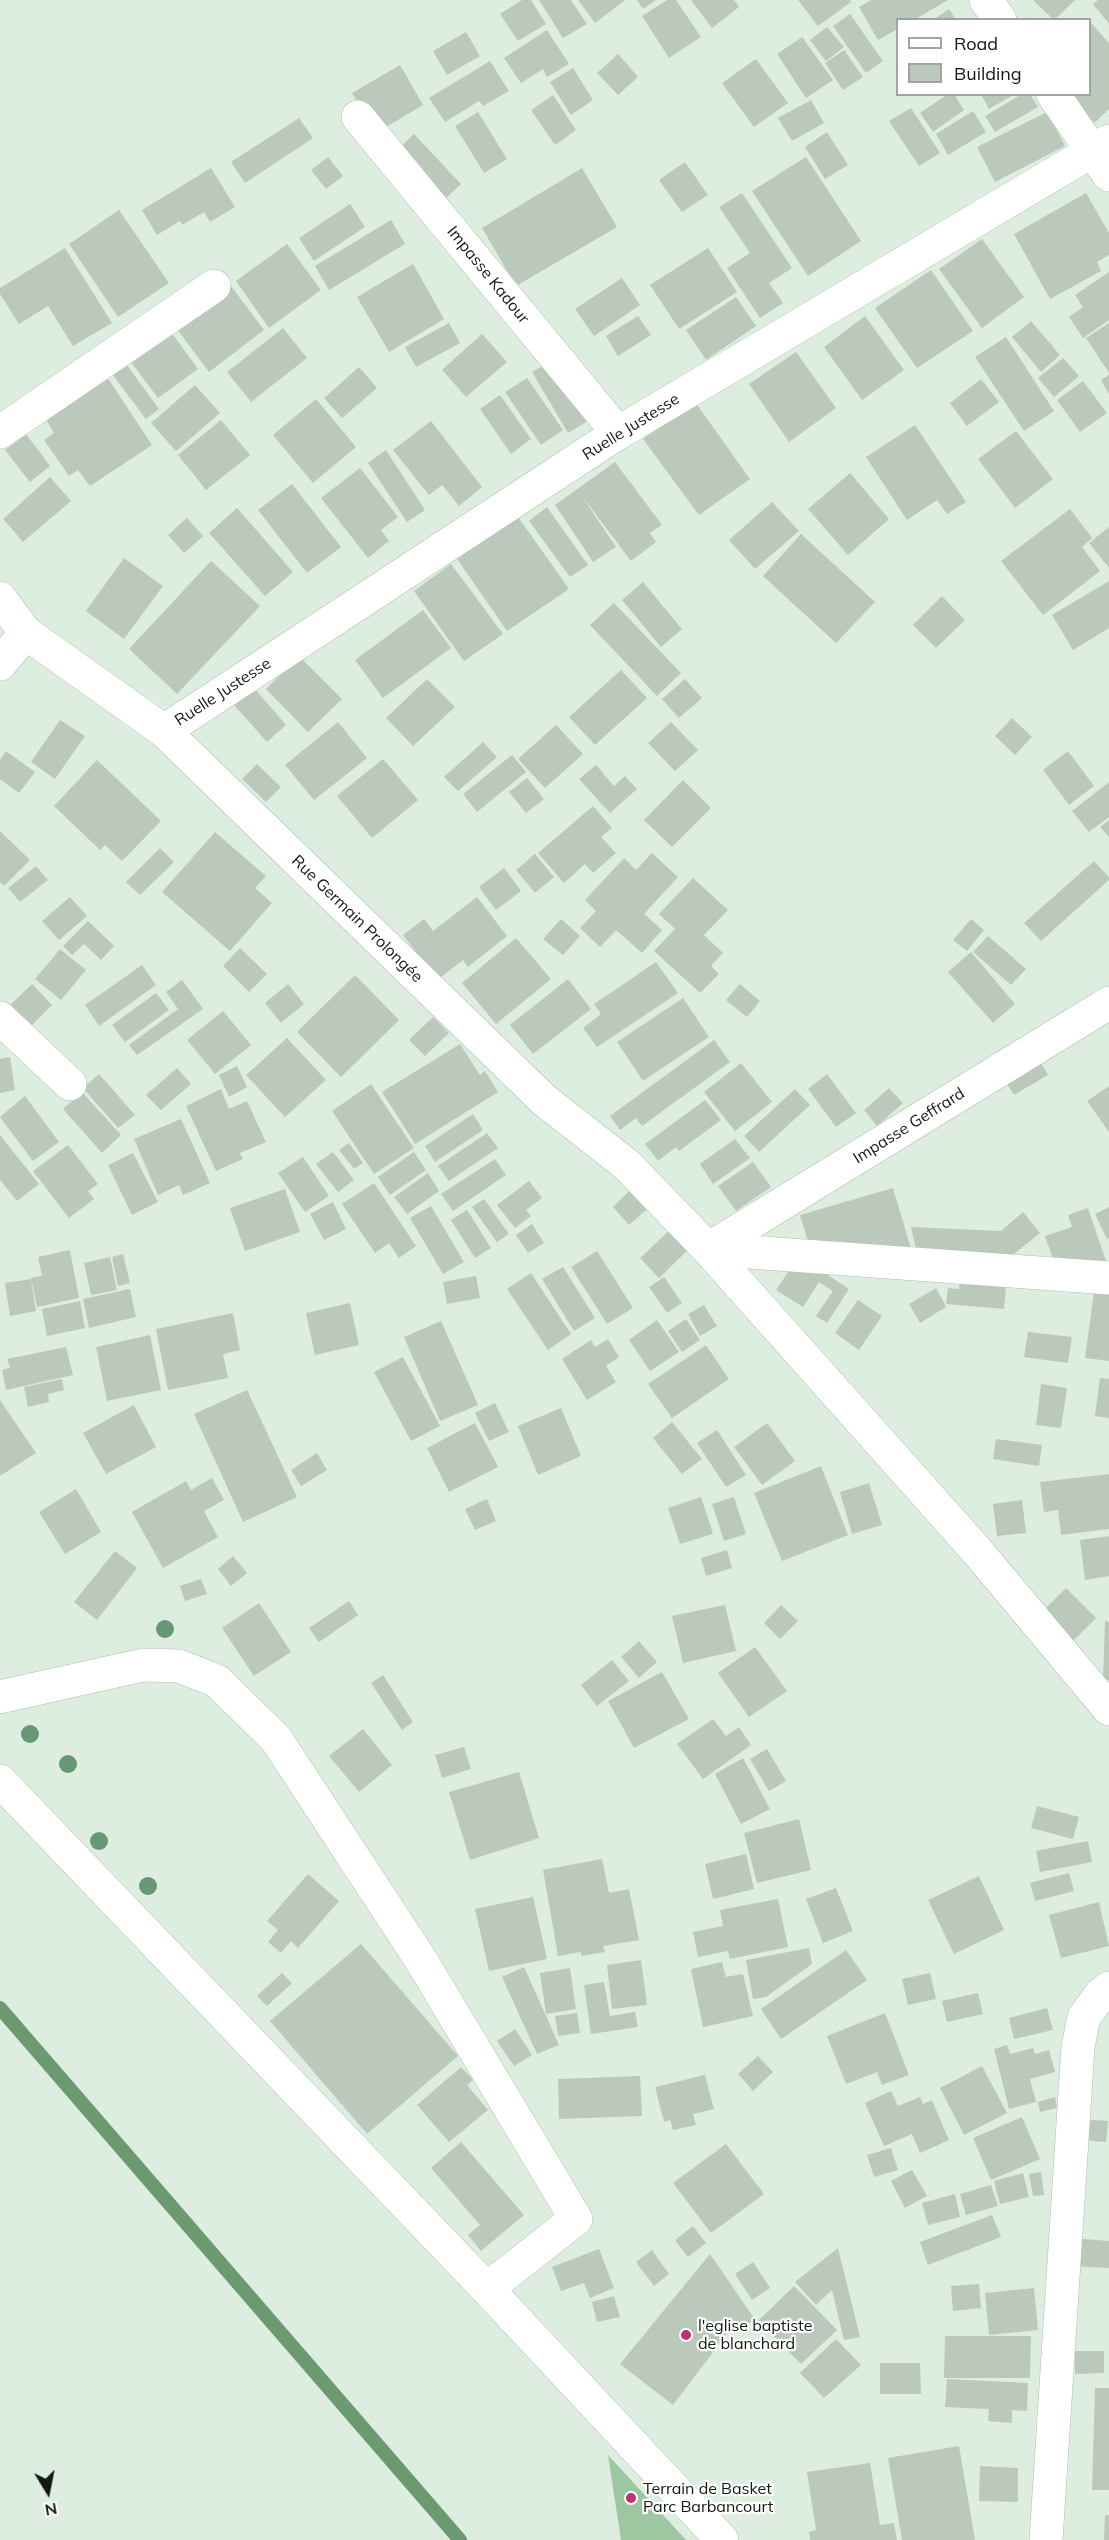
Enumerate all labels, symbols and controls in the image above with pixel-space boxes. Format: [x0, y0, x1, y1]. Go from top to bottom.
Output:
legend [896, 18, 1091, 96]
text: Road [954, 32, 998, 55]
text: Building [954, 62, 1022, 85]
street label: Impasse Kadour [443, 222, 533, 328]
street label: Ruelle Justesse [579, 390, 683, 464]
street label: Ruelle Justesse [171, 654, 275, 730]
street label: Rue Germain Prolongée [287, 851, 427, 987]
street label: Impasse Geffrard [850, 1084, 968, 1168]
place label: l'eglise baptiste de blanchard [698, 2316, 812, 2354]
marker: l'eglise baptiste de blanchard [679, 2328, 693, 2342]
north arrow [18, 2462, 78, 2522]
place label: Terrain de Basket Parc Barbancourt [643, 2479, 773, 2517]
marker: Terrain de Basket Parc Barbancourt [624, 2491, 638, 2505]
text: N [43, 2499, 59, 2521]

